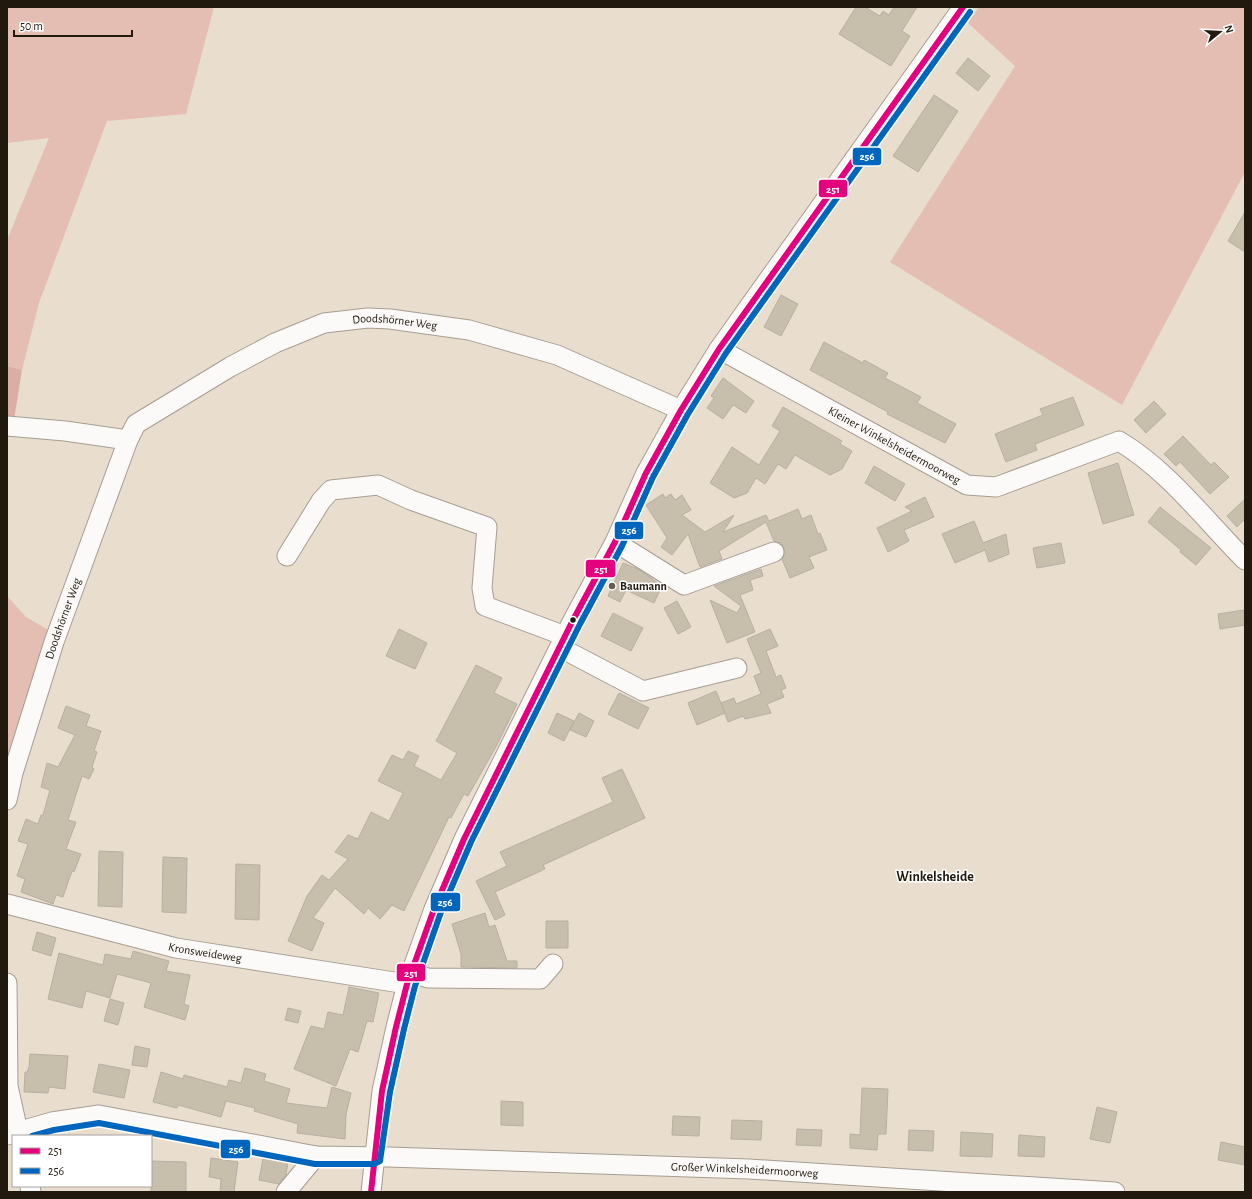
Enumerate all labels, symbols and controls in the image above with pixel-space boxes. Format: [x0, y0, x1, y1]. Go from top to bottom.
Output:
scale bar [14, 12, 132, 38]
north arrow [1200, 12, 1240, 52]
text: 50 m [20, 20, 43, 32]
text: N [1223, 24, 1235, 34]
line badge: 256 [852, 147, 882, 166]
text: 256 [859, 151, 875, 162]
line badge: 251 [818, 179, 848, 198]
text: 251 [826, 184, 840, 195]
street label: Doodshörner Weg [352, 312, 438, 332]
street label: Kleiner Winkelsheidermoorweg [826, 404, 963, 486]
line badge: 256 [614, 521, 644, 540]
text: 256 [621, 525, 637, 536]
line badge: 251 [585, 559, 616, 578]
text: 251 [594, 564, 608, 575]
street label: Doodshörner Weg [43, 576, 83, 661]
place label: Baumann [620, 580, 667, 592]
marker: Baumann [607, 581, 617, 591]
unlabelled marker [568, 615, 578, 625]
district label: Winkelsheide [896, 870, 974, 884]
line badge: 256 [430, 892, 461, 912]
text: 256 [437, 897, 453, 908]
street label: Kronsweideweg [167, 940, 243, 964]
line badge: 251 [396, 963, 426, 982]
text: 251 [404, 968, 418, 979]
legend [12, 1135, 152, 1187]
line badge: 256 [220, 1139, 251, 1159]
text: 256 [228, 1144, 244, 1155]
text: 251 [48, 1145, 63, 1157]
street label: Großer Winkelsheidermoorweg [671, 1160, 819, 1179]
text: 256 [48, 1165, 64, 1177]

